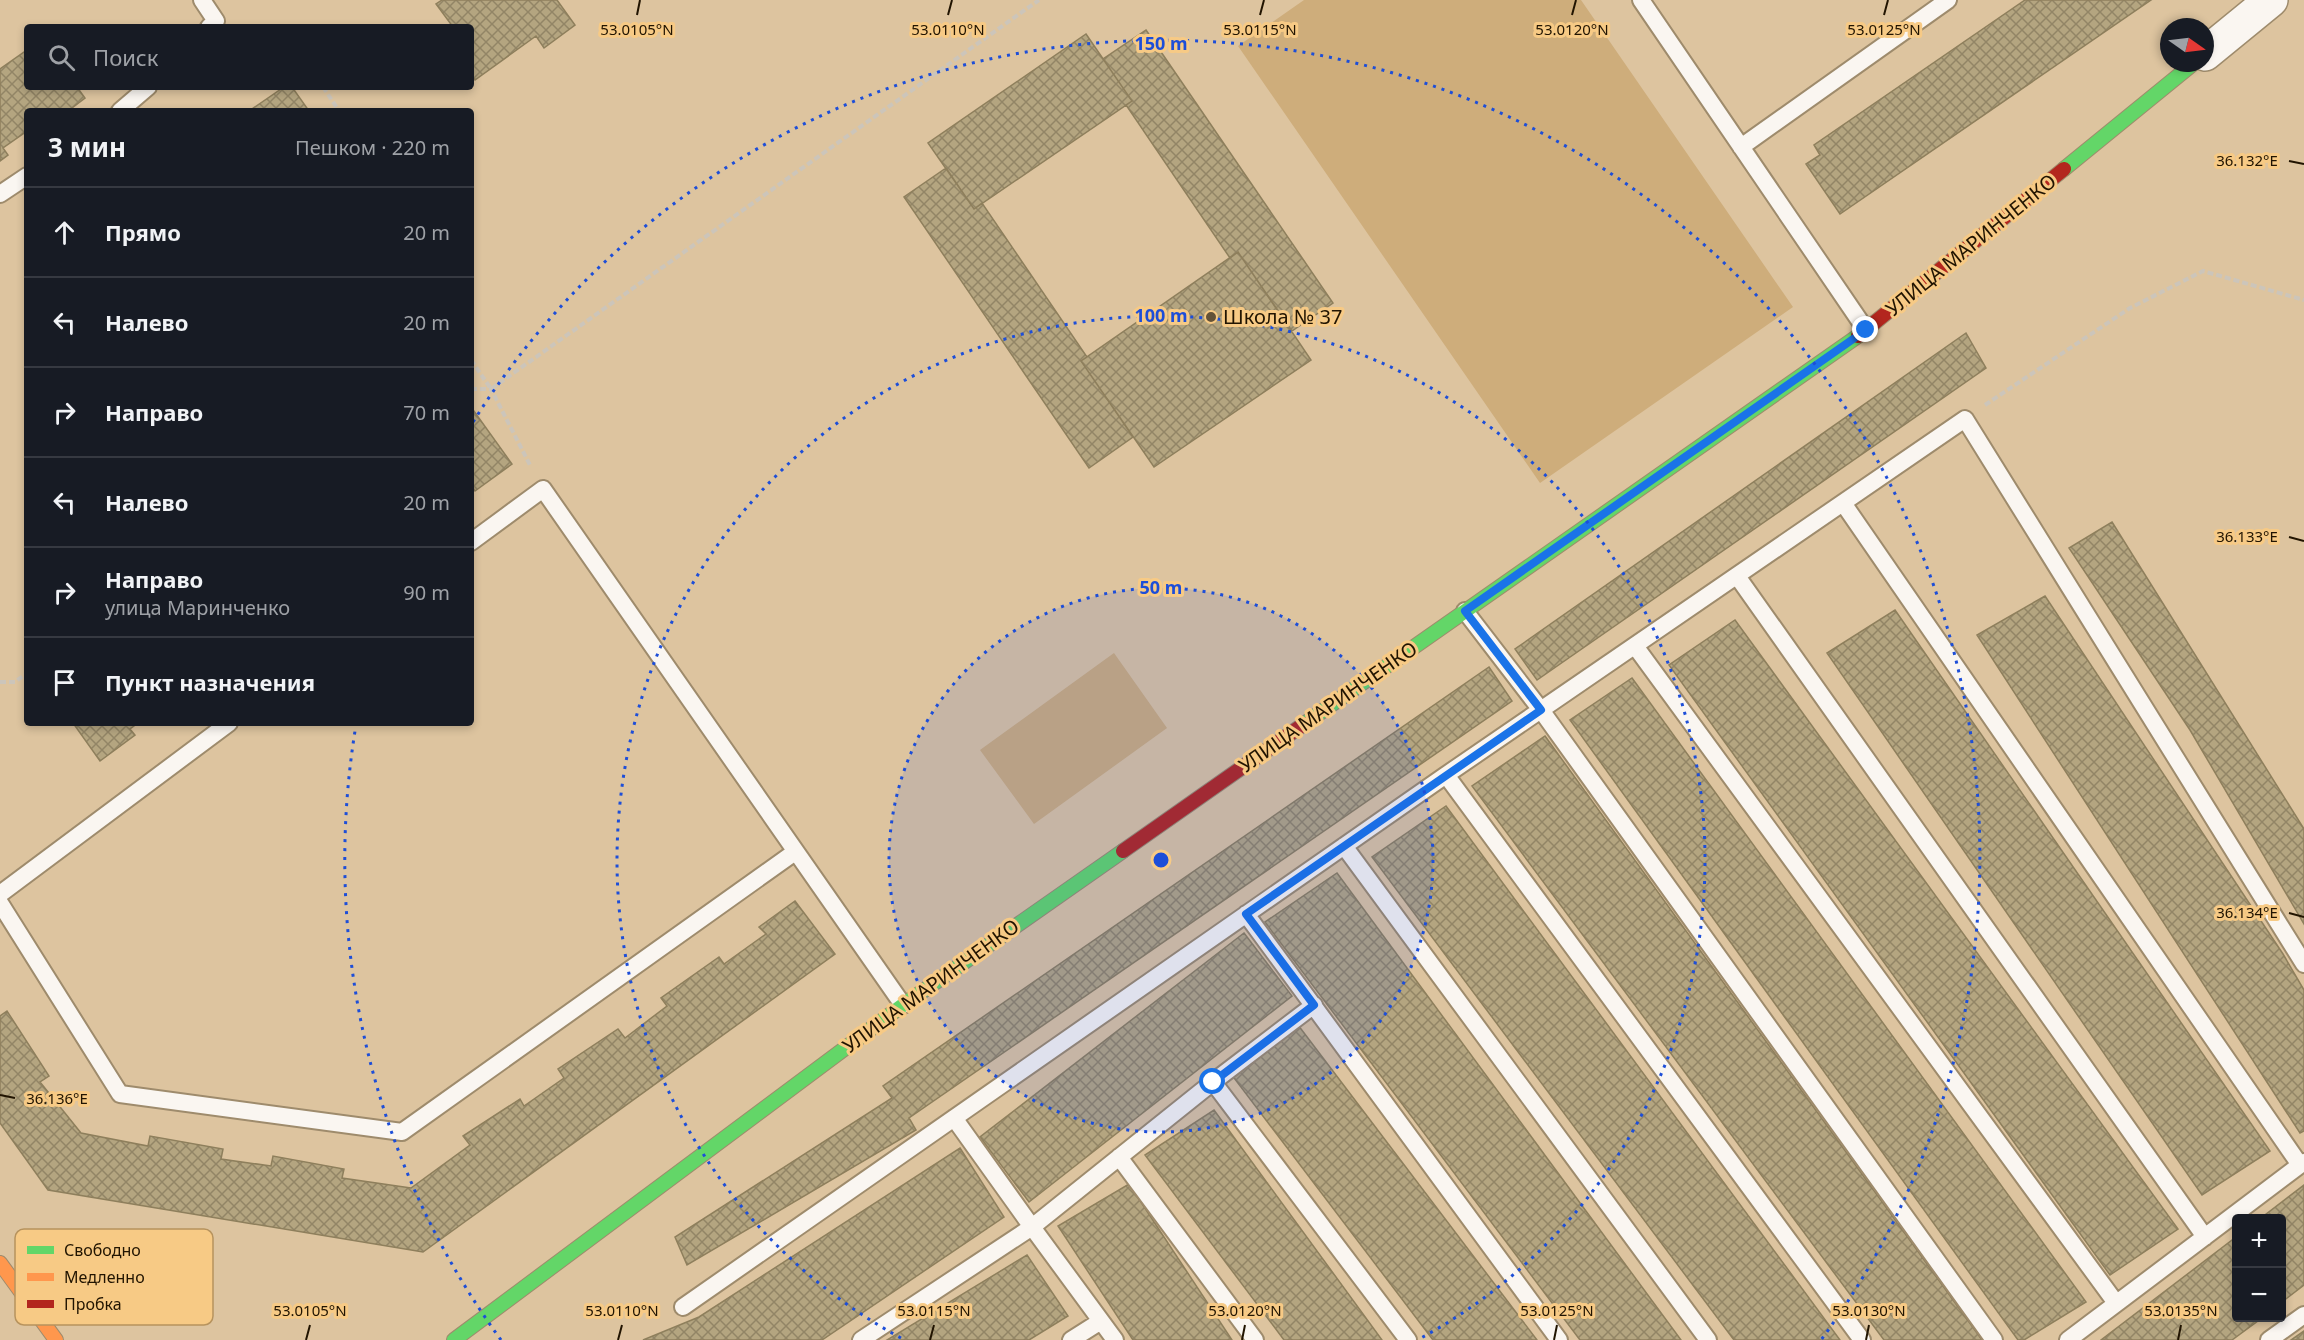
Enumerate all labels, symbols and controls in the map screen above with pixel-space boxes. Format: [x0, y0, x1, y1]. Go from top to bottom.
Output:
north arrow [2160, 18, 2214, 72]
text: 53.0105°N [600, 19, 674, 39]
text: 53.0110°N [911, 19, 985, 39]
text: 53.0115°N [1223, 19, 1297, 39]
text: 53.0120°N [1535, 19, 1609, 39]
text: 53.0125°N [1847, 19, 1921, 39]
search box [24, 24, 474, 90]
text: 150 m [1134, 31, 1188, 55]
icon: search [45, 41, 78, 74]
text: Поиск [93, 42, 158, 72]
text: 3 мин [48, 129, 126, 165]
text: Пешком · 220 m [295, 134, 450, 161]
text: 36.132°E [2216, 150, 2278, 170]
street label: УЛИЦА МАРИНЧЕНКО [1880, 167, 2062, 322]
icon: ahead [48, 216, 81, 249]
text: Прямо [105, 217, 181, 247]
text: 20 m [403, 219, 450, 246]
text: 100 m [1134, 303, 1188, 327]
place label: Школа № 37 [1223, 303, 1342, 330]
icon: left [48, 306, 81, 339]
text: Налево [105, 307, 188, 337]
text: 20 m [403, 309, 450, 336]
marker: Школа № 37 [1204, 310, 1218, 324]
route end [1852, 316, 1878, 342]
icon: right [48, 396, 81, 429]
text: Направо [105, 397, 203, 427]
text: 70 m [403, 399, 450, 426]
icon: left [48, 486, 81, 519]
text: Налево [105, 487, 188, 517]
text: 20 m [403, 489, 450, 516]
text: 36.133°E [2216, 526, 2278, 546]
text: Направо [105, 564, 203, 594]
text: 50 m [1140, 575, 1182, 599]
icon: right [48, 576, 81, 609]
text: 90 m [403, 579, 450, 606]
text: улица Маринченко [105, 594, 290, 621]
street label: УЛИЦА МАРИНЧЕНКО [1233, 635, 1422, 778]
icon: arrive [48, 666, 81, 699]
text: Пункт назначения [105, 667, 315, 697]
centre of rings [1151, 850, 1171, 870]
text: 36.134°E [2216, 902, 2278, 922]
street label: УЛИЦА МАРИНЧЕНКО [837, 912, 1024, 1059]
route start [1199, 1068, 1225, 1094]
text: 36.136°E [26, 1088, 88, 1108]
map controls [2232, 1214, 2286, 1322]
button: + [2232, 1214, 2286, 1268]
legend [15, 1229, 213, 1325]
text: Свободно [64, 1239, 141, 1261]
text: Медленно [64, 1266, 145, 1288]
button: − [2232, 1268, 2286, 1322]
text: Пробка [64, 1293, 122, 1315]
text: 53.0105°N [273, 1300, 347, 1320]
text: 53.0110°N [585, 1300, 659, 1320]
text: 53.0115°N [897, 1300, 971, 1320]
text: 53.0120°N [1208, 1300, 1282, 1320]
text: 53.0125°N [1520, 1300, 1594, 1320]
text: 53.0130°N [1832, 1300, 1906, 1320]
text: 53.0135°N [2144, 1300, 2218, 1320]

